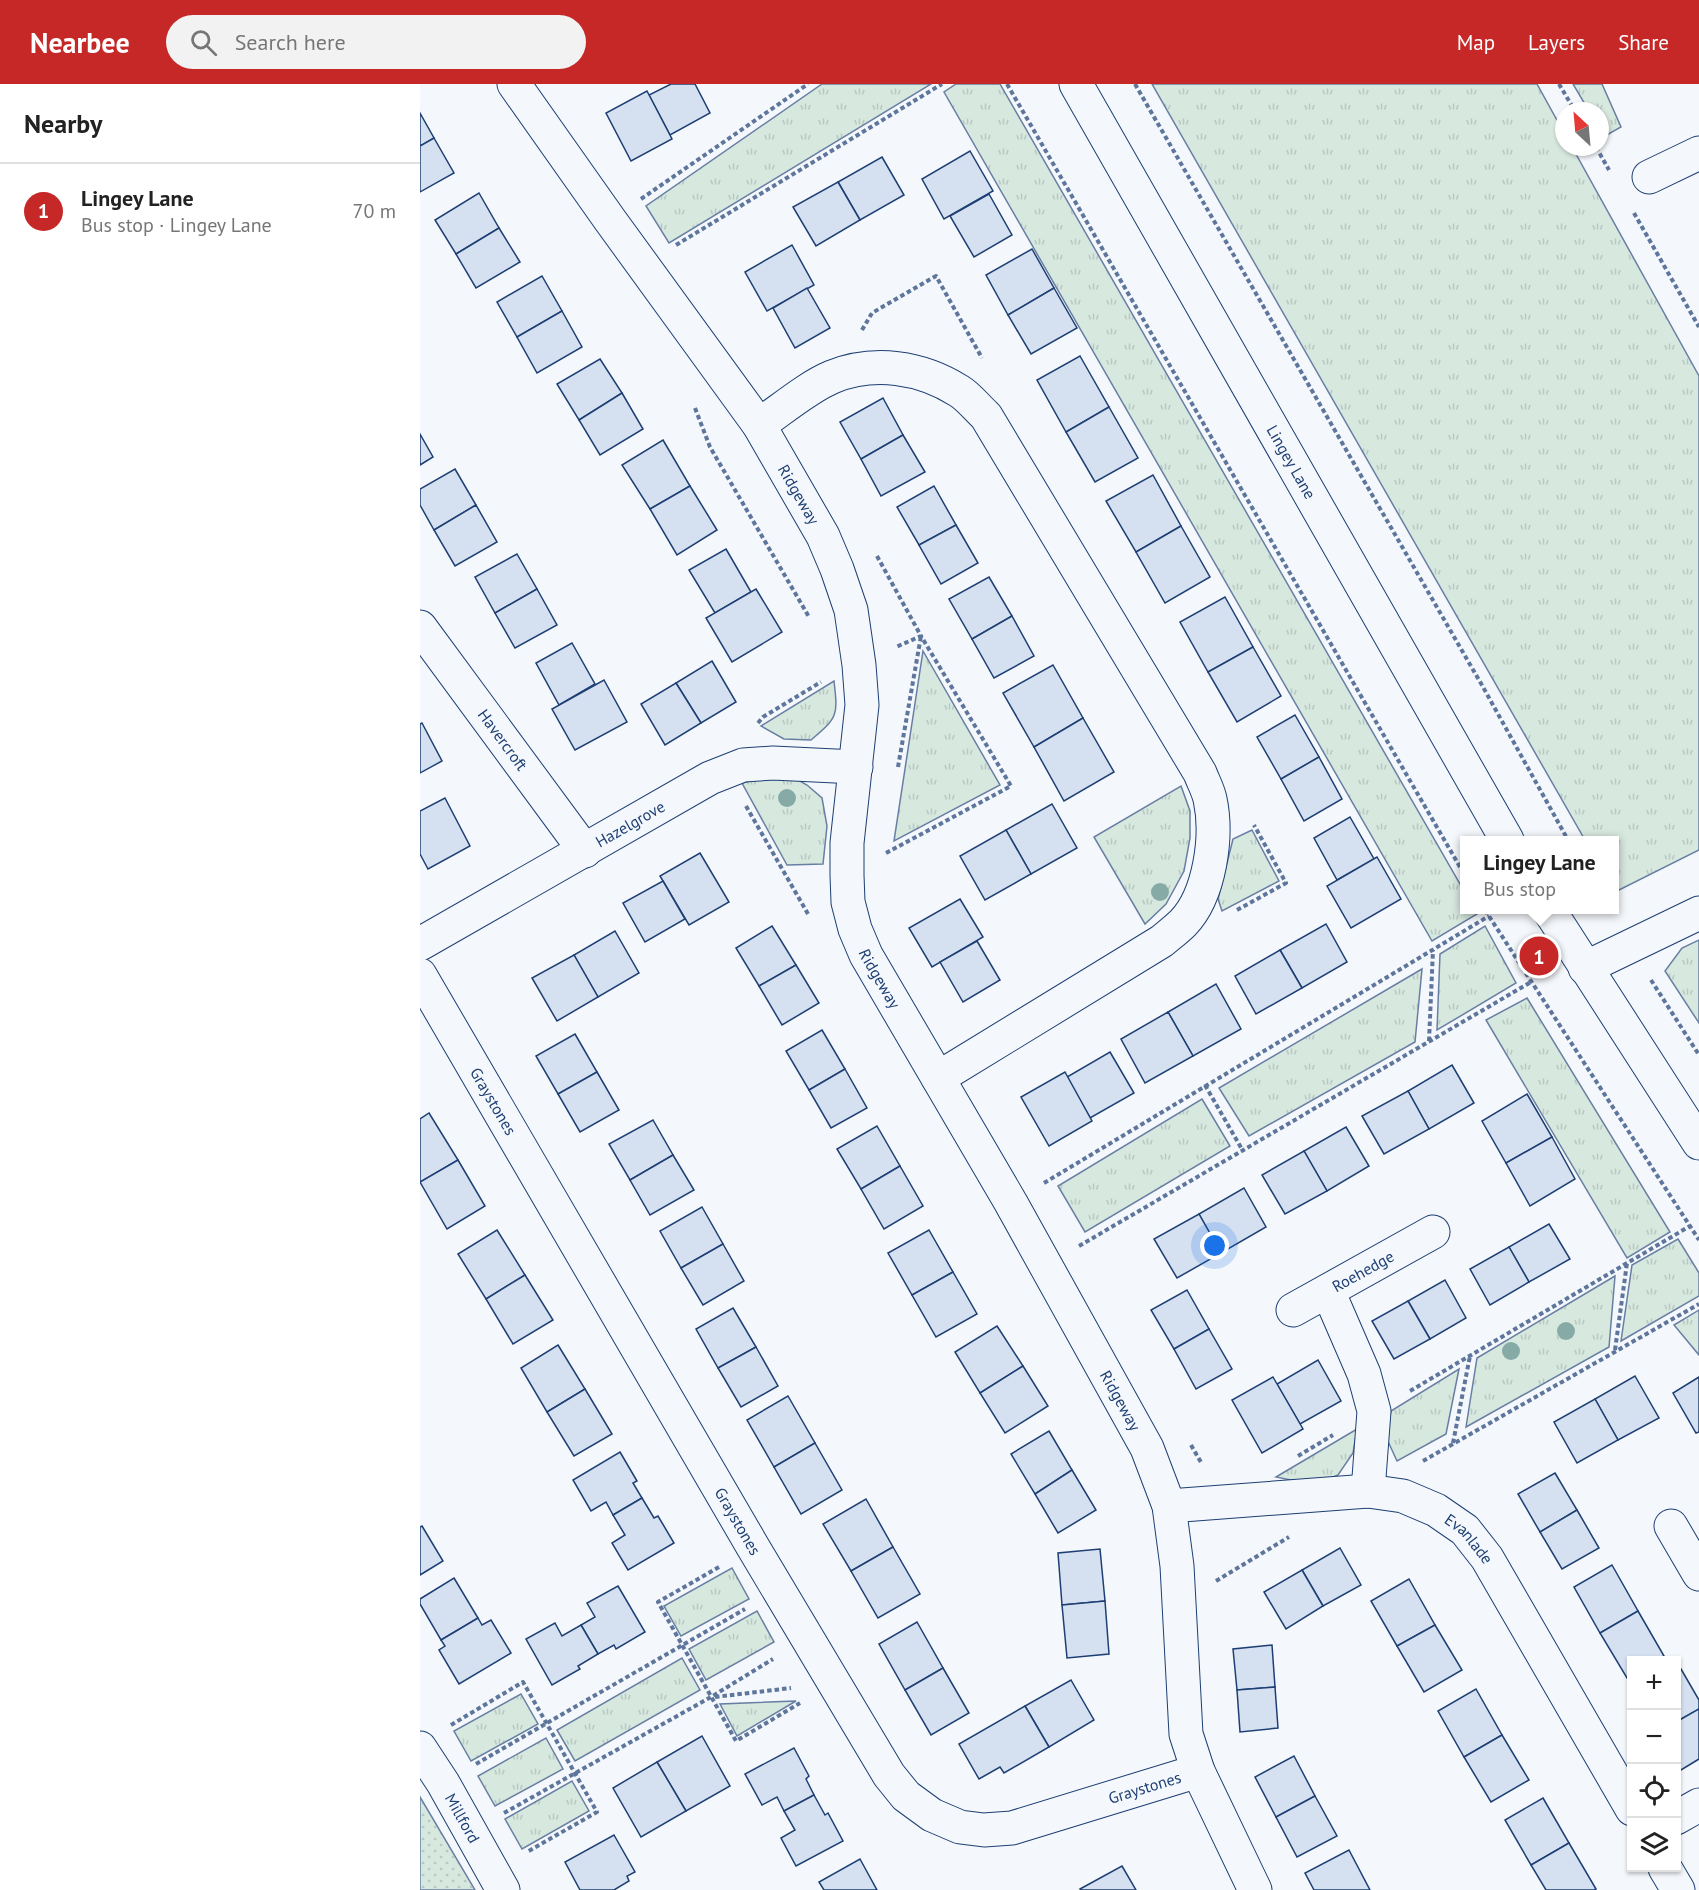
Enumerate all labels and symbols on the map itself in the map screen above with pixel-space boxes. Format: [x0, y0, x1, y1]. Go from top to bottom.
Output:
north arrow [1555, 102, 1609, 156]
street label: Lingey Lane [1263, 421, 1320, 502]
street label: Ridgeway [774, 461, 824, 529]
street label: Havercroft [474, 705, 533, 775]
street label: Hazelgrove [592, 796, 668, 851]
pin: 1 [1520, 934, 1558, 978]
street label: Ridgeway [854, 946, 905, 1013]
street label: Graystones [466, 1064, 521, 1139]
your location [1200, 1231, 1229, 1260]
street label: Roehedge [1328, 1246, 1397, 1296]
street label: Ridgeway [1096, 1367, 1146, 1435]
street label: Graystones [710, 1484, 766, 1559]
street label: Evanlade [1441, 1509, 1498, 1567]
street label: Graystones [1106, 1767, 1184, 1808]
street label: Millford [441, 1790, 485, 1846]

